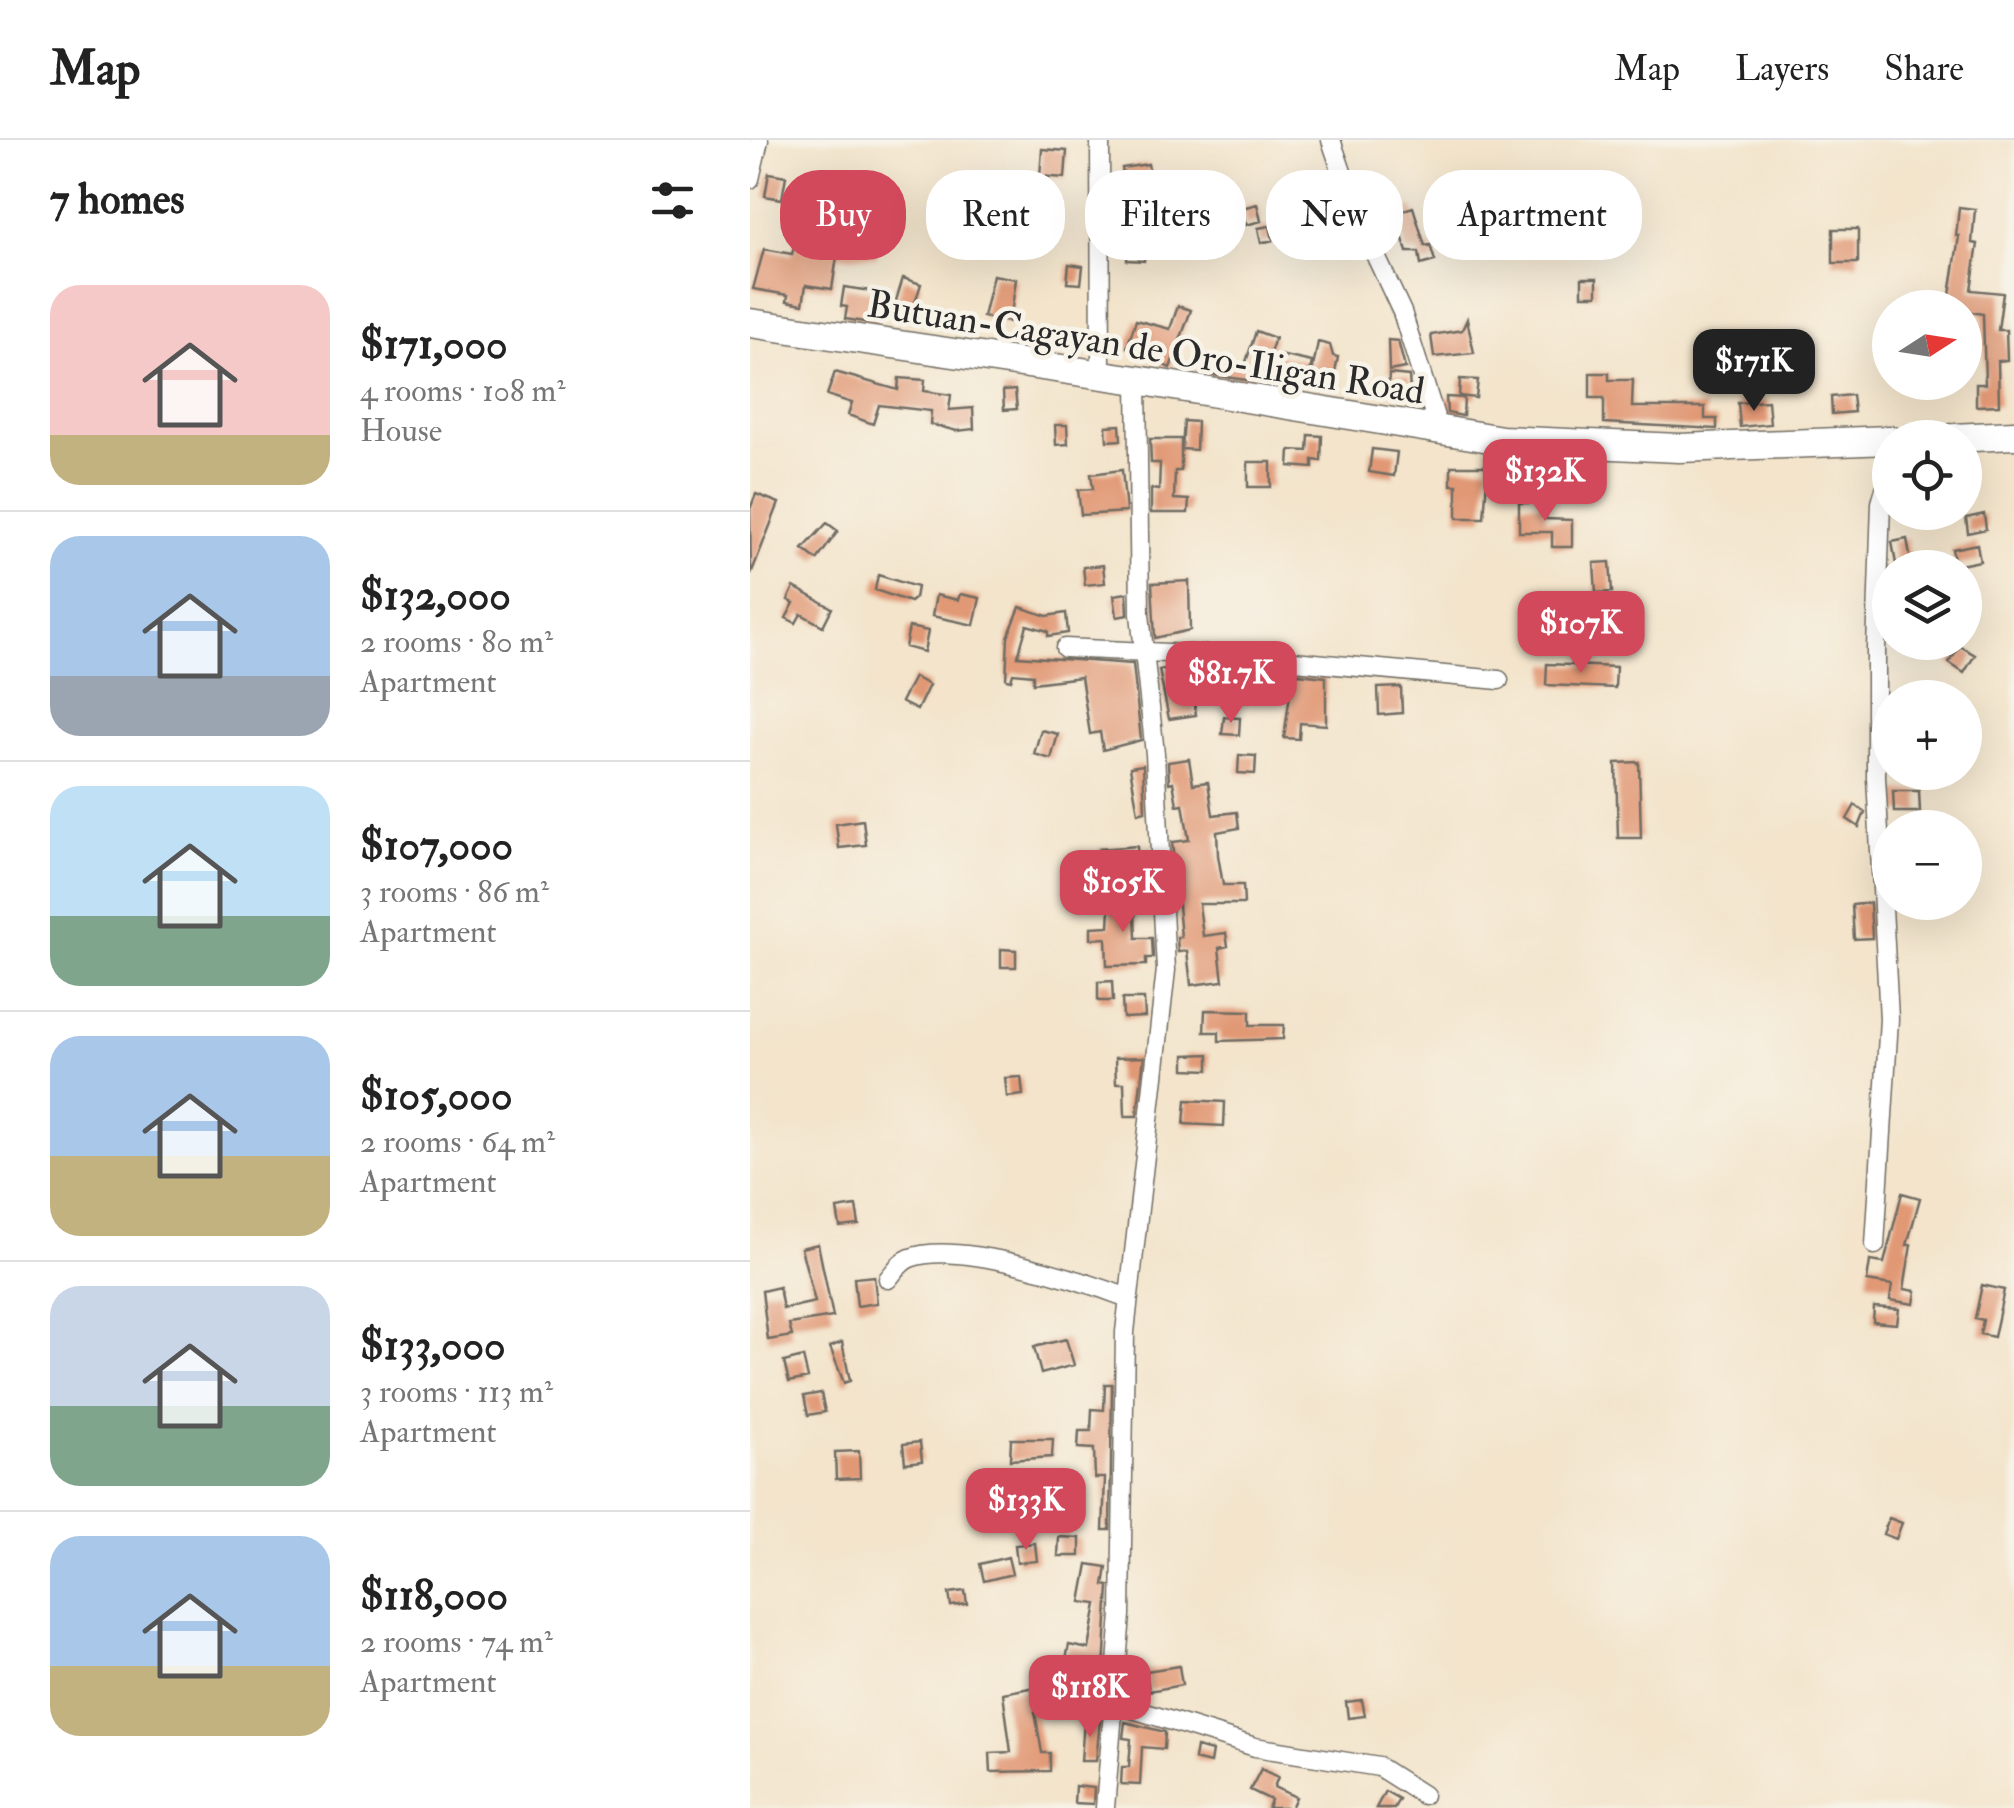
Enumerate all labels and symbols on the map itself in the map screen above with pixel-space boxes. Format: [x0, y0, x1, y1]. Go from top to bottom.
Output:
street label: Butuan-Cagayan de Oro-Iligan Road [864, 280, 1428, 416]
north arrow [1872, 290, 1982, 400]
pin: $171K [1684, 329, 1824, 414]
pin: $132K [1475, 439, 1615, 524]
pin: $107K [1511, 591, 1651, 676]
pin: $81.7K [1150, 641, 1312, 726]
pin: $105K [1053, 850, 1193, 935]
pin: $133K [956, 1468, 1096, 1553]
pin: $118K [1020, 1655, 1160, 1740]

